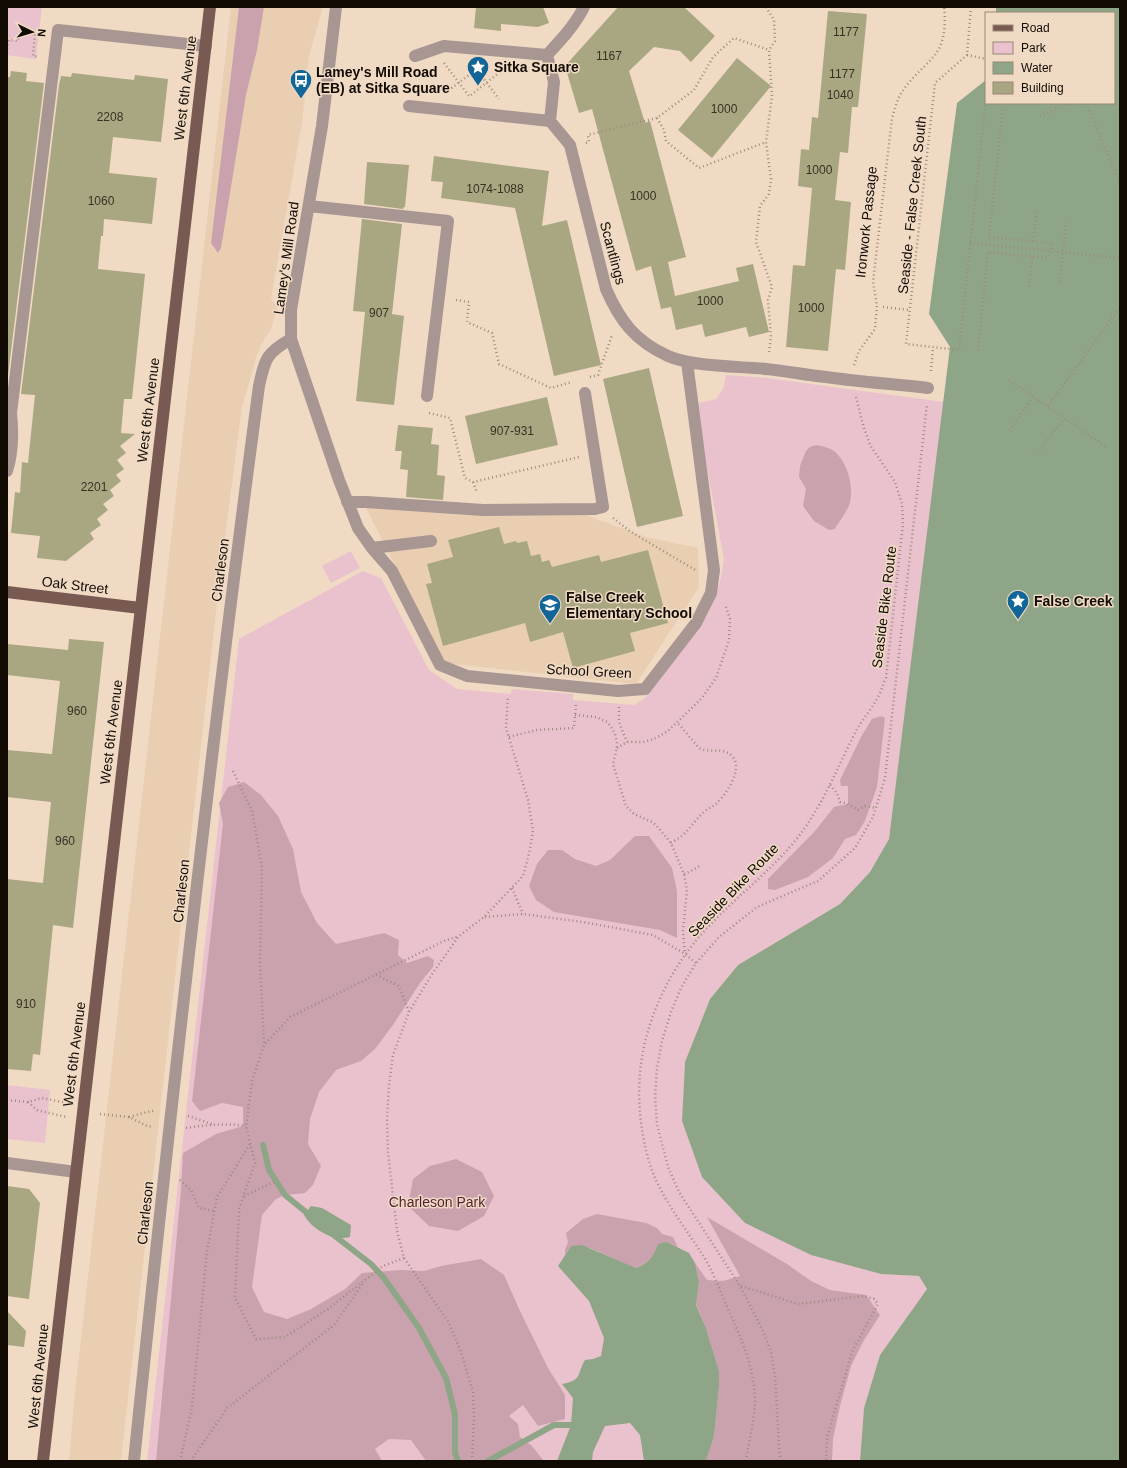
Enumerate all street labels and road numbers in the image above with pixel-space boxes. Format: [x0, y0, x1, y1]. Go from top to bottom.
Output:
street label: West 6th Avenue [171, 35, 199, 141]
street label: Seaside - False Creek South [895, 115, 929, 295]
street label: Ironwork Passage [852, 165, 880, 279]
street label: Lamey's Mill Road [270, 200, 302, 316]
street label: Scantlings [597, 220, 629, 286]
street label: West 6th Avenue [134, 357, 162, 463]
street label: Charleson [208, 537, 232, 603]
street label: Seaside Bike Route [869, 545, 899, 669]
street label: Oak Street [41, 573, 109, 597]
street label: School Green [546, 661, 632, 681]
street label: West 6th Avenue [97, 679, 125, 785]
street label: Seaside Bike Route [685, 840, 782, 940]
street label: Charleson [170, 858, 192, 924]
street label: West 6th Avenue [60, 1001, 88, 1107]
street label: Charleson [134, 1180, 156, 1246]
street label: West 6th Avenue [25, 1323, 51, 1429]

